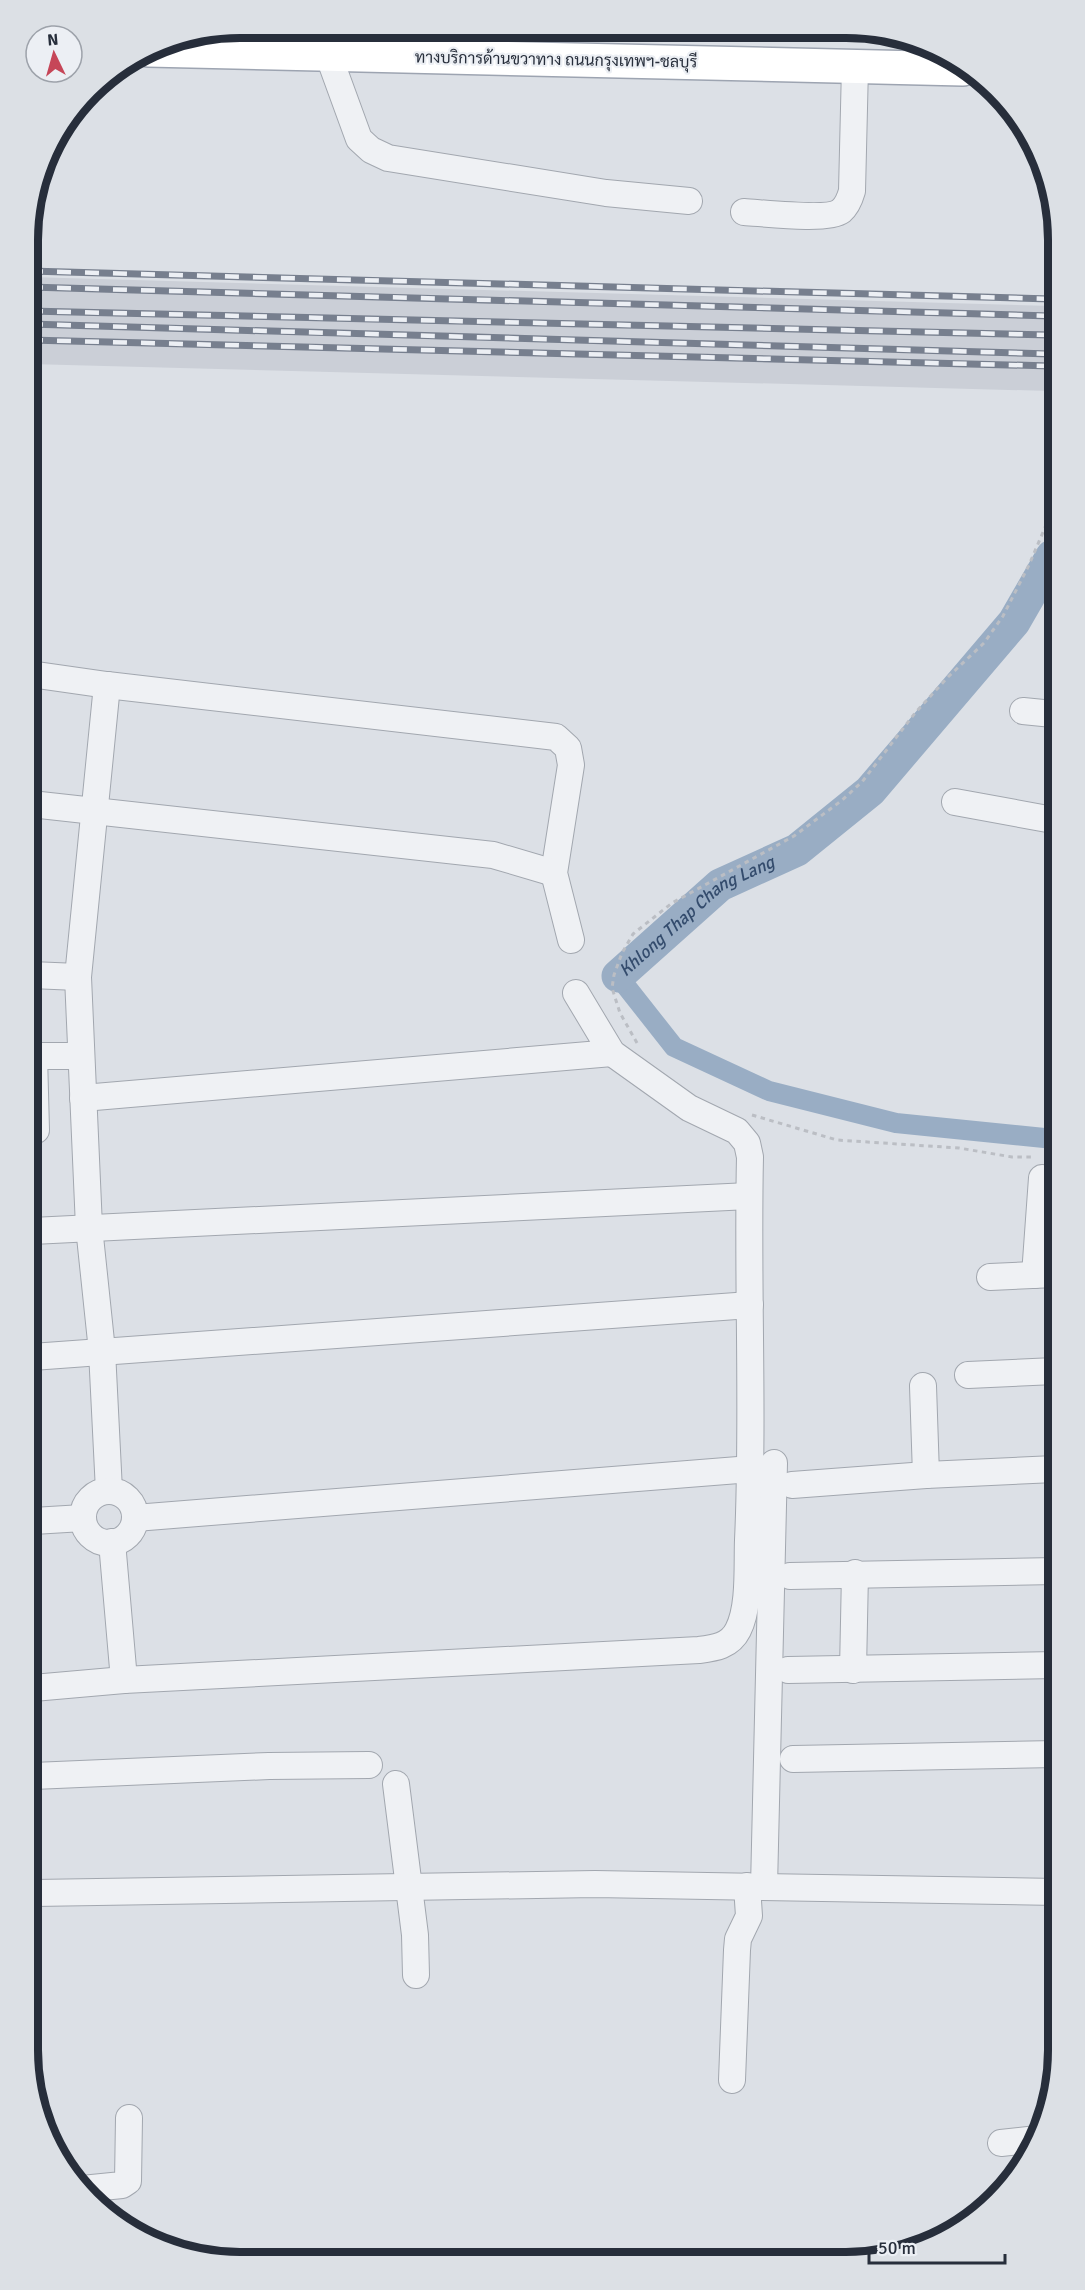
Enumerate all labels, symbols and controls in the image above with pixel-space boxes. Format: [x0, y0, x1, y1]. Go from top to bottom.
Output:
north arrow [24, 24, 84, 84]
text: N [46, 30, 59, 51]
street label: ทางบริการด้านขวาทาง ถนนกรุงเทพฯ-ชลบุรี [415, 46, 698, 73]
water label: Khlong Thap Chang Lang [614, 850, 779, 981]
scale bar [869, 2227, 1006, 2265]
text: 50 m [878, 2237, 916, 2259]

